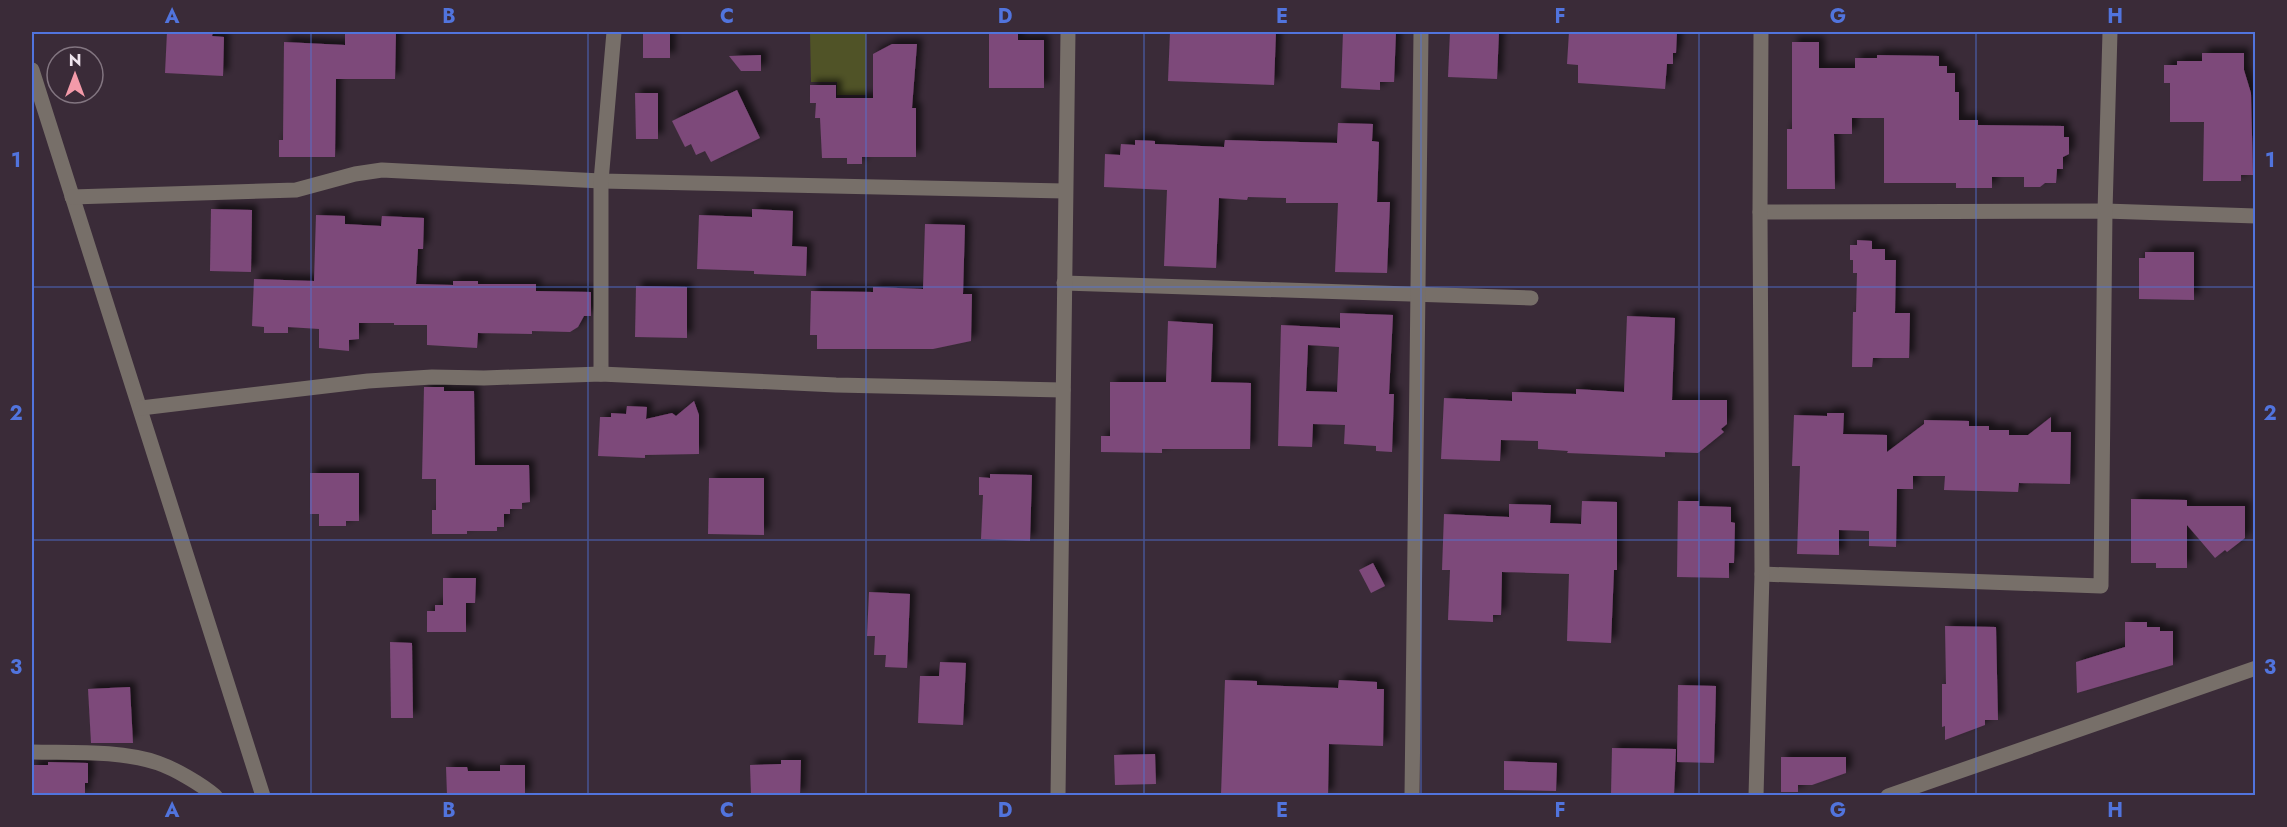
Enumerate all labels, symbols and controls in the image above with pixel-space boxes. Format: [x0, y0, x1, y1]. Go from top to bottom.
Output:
text: A [164, 2, 180, 31]
text: B [442, 2, 456, 31]
text: C [720, 2, 734, 31]
text: D [998, 2, 1012, 31]
text: E [1276, 2, 1288, 31]
text: F [1554, 2, 1566, 31]
text: G [1830, 2, 1846, 31]
text: H [2107, 2, 2123, 31]
north arrow [45, 45, 105, 105]
text: N [69, 49, 81, 72]
text: 1 [11, 146, 21, 175]
text: 1 [2265, 146, 2275, 175]
text: 2 [9, 399, 23, 428]
text: 2 [2263, 399, 2277, 428]
text: 3 [10, 653, 22, 682]
text: 3 [2264, 653, 2276, 682]
text: A [164, 796, 180, 825]
text: B [442, 796, 456, 825]
text: C [720, 796, 734, 825]
text: D [998, 796, 1012, 825]
text: E [1276, 796, 1288, 825]
text: F [1554, 796, 1566, 825]
text: G [1830, 796, 1846, 825]
text: H [2107, 796, 2123, 825]

